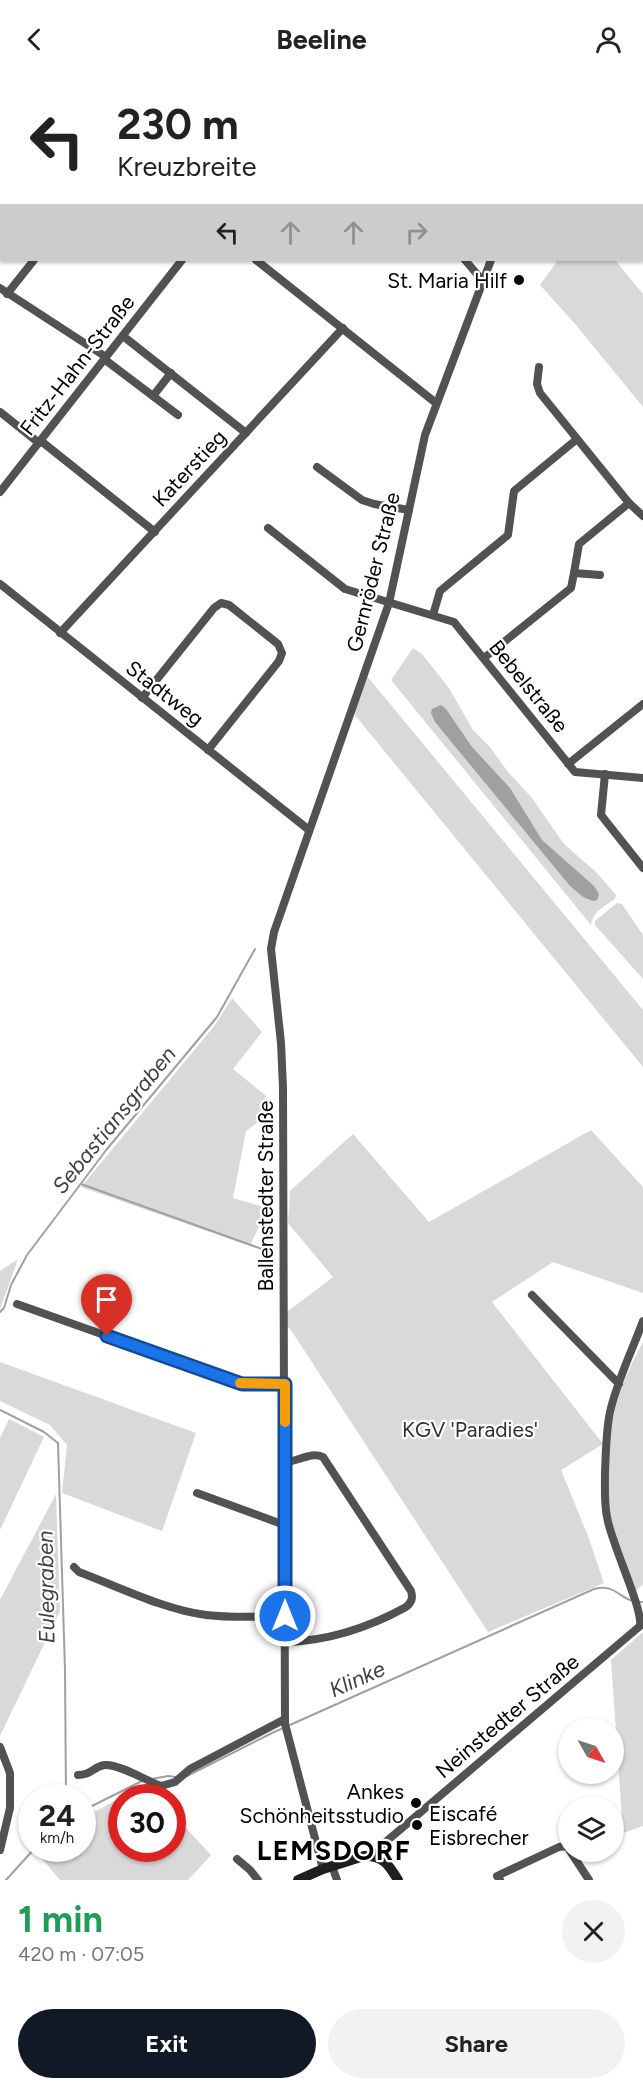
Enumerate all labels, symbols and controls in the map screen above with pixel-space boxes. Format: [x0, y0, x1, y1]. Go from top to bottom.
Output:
icon: back [18, 23, 51, 56]
text: Beeline [276, 23, 367, 56]
icon: person [592, 23, 625, 56]
text: 230 m [117, 99, 239, 150]
icon: left [18, 102, 96, 180]
text: Kreuzbreite [117, 150, 256, 183]
icon: left [211, 216, 244, 249]
icon: ahead [274, 216, 307, 249]
icon: ahead [337, 216, 370, 249]
icon: right [400, 216, 433, 249]
place label: St. Maria Hilf [387, 268, 507, 293]
marker: St. Maria Hilf [512, 273, 526, 287]
street label: Fritz-Hahn-Straße [15, 290, 139, 440]
street label: Katerstieg [147, 424, 231, 512]
street label: Gernröder Straße [341, 490, 405, 654]
street label: Bebelstraße [484, 635, 574, 737]
street label: Stadtweg [121, 655, 209, 731]
water label: Sebastiansgraben [46, 1041, 182, 1199]
street label: Ballenstedter Straße [253, 1101, 278, 1292]
pin [81, 1274, 132, 1336]
icon: arrive [90, 1283, 123, 1316]
park label: KGV 'Paradies' [402, 1417, 538, 1442]
water label: Eulegraben [32, 1530, 60, 1644]
position arrow [253, 1584, 317, 1648]
street label: Neinstedter Straße [430, 1649, 584, 1783]
water label: Klinke [325, 1655, 389, 1703]
north arrow [558, 1718, 624, 1784]
map controls [558, 1718, 624, 1862]
place label: Ankes Schönheitsstudio [240, 1779, 404, 1828]
speed limit sign: 30 [108, 1784, 186, 1862]
marker: Ankes Schönheitsstudio [409, 1796, 423, 1810]
button: layers [558, 1796, 624, 1862]
text: 24 [39, 1797, 75, 1834]
place label: Eiscafé Eisbrecher [429, 1801, 529, 1850]
marker: Eiscafé Eisbrecher [410, 1818, 424, 1832]
text: km/h [40, 1829, 74, 1847]
district label: LEMSDORF [257, 1834, 411, 1867]
text: 1 min [18, 1898, 103, 1941]
button: close [562, 1900, 625, 1963]
text: 420 m · 07:05 [18, 1942, 144, 1966]
button: Exit [18, 2009, 316, 2078]
button: Share [328, 2009, 625, 2078]

